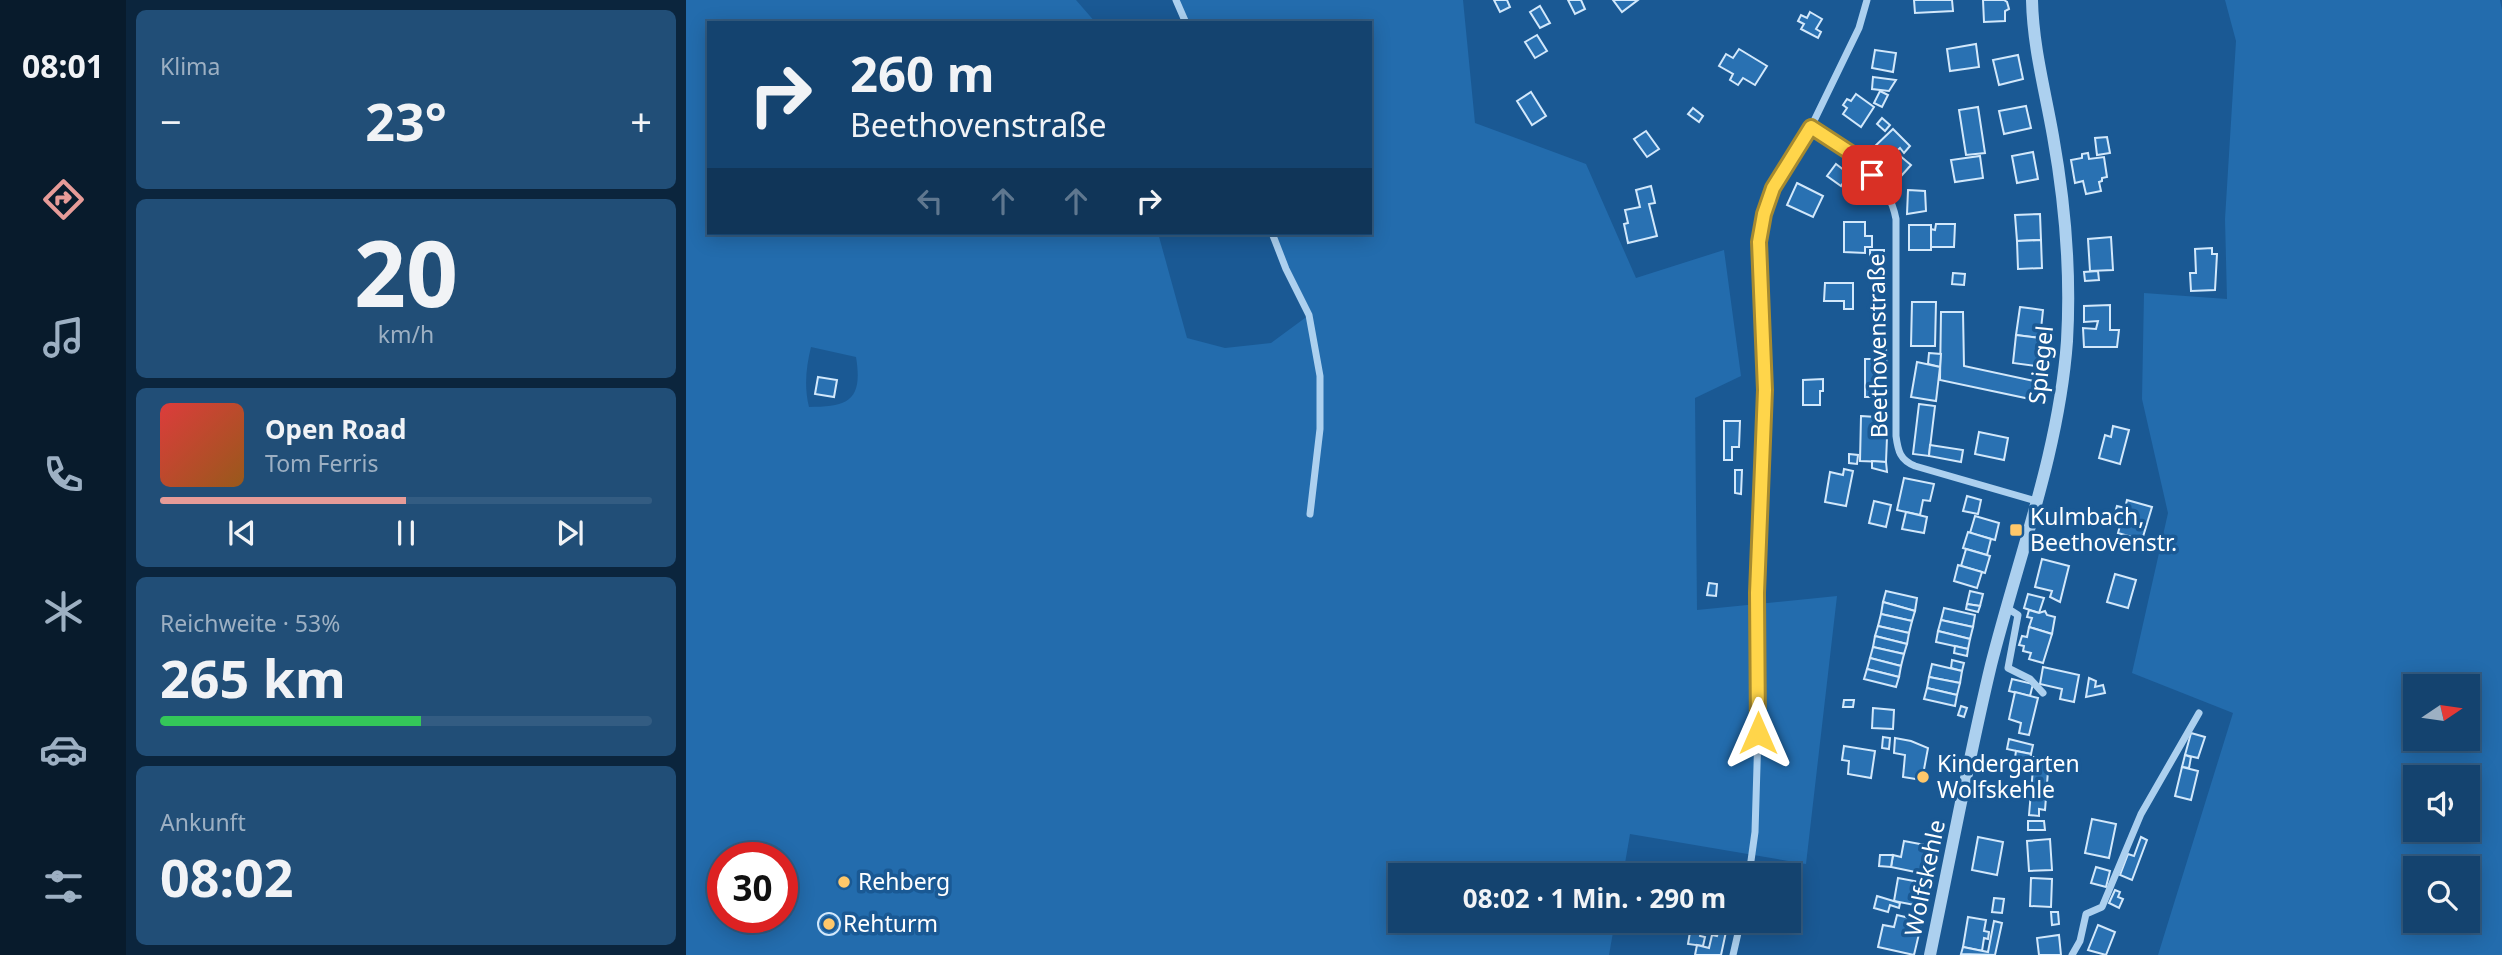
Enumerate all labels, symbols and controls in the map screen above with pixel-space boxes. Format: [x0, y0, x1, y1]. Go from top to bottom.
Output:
text: 260 m [850, 40, 995, 106]
text: 08:01 [22, 44, 104, 87]
icon: right [735, 49, 826, 140]
text: Klima [160, 50, 221, 82]
text: 23° [365, 85, 447, 156]
text: − [160, 95, 182, 147]
text: + [630, 95, 652, 147]
text: Beethovenstraße [850, 103, 1107, 146]
pin [1842, 145, 1902, 205]
icon: arrive [1853, 156, 1891, 194]
icon: directions [39, 175, 88, 224]
icon: left [911, 182, 949, 220]
icon: ahead [984, 182, 1022, 220]
icon: ahead [1057, 182, 1095, 220]
icon: right [1130, 182, 1168, 220]
text: 20 [354, 210, 458, 334]
street label: Beethovenstraße [1859, 254, 1895, 439]
icon: music [39, 313, 88, 362]
text: km/h [378, 318, 434, 350]
street label: Spiegel [2020, 324, 2060, 406]
text: Open Road [265, 411, 407, 447]
text: Tom Ferris [265, 447, 378, 479]
icon: phone [39, 450, 88, 499]
place label: Kulmbach, Beethovenstr. [2030, 500, 2177, 558]
icon: previous [223, 514, 261, 552]
icon: pause [387, 514, 425, 552]
icon: next [551, 514, 589, 552]
marker: Kulmbach, Beethovenstr. [2008, 522, 2024, 538]
icon: climate [39, 587, 88, 636]
text: Reichweite · 53% [160, 607, 340, 639]
text: 265 km [160, 642, 346, 713]
north arrow [2403, 674, 2480, 751]
map controls [2403, 674, 2480, 933]
position arrow [1721, 696, 1795, 770]
icon: car [39, 725, 88, 774]
place label: Kindergarten Wolfskehle [1937, 747, 2080, 805]
button: sound [2403, 765, 2480, 842]
marker: Kindergarten Wolfskehle [1915, 769, 1931, 785]
text: Ankunft [160, 806, 246, 838]
street label: Wolfskehle [1896, 817, 1952, 939]
text: 08:02 [160, 841, 294, 912]
speed limit sign: 30 [707, 842, 798, 933]
button: search [2403, 856, 2480, 933]
icon: filters [39, 862, 88, 911]
place label: Rehberg [858, 865, 950, 897]
marker: Rehberg [836, 874, 852, 890]
text: 08:02 · 1 Min. · 290 m [1463, 880, 1726, 916]
place label: Rehturm [843, 907, 938, 939]
marker: Rehturm [821, 916, 837, 932]

